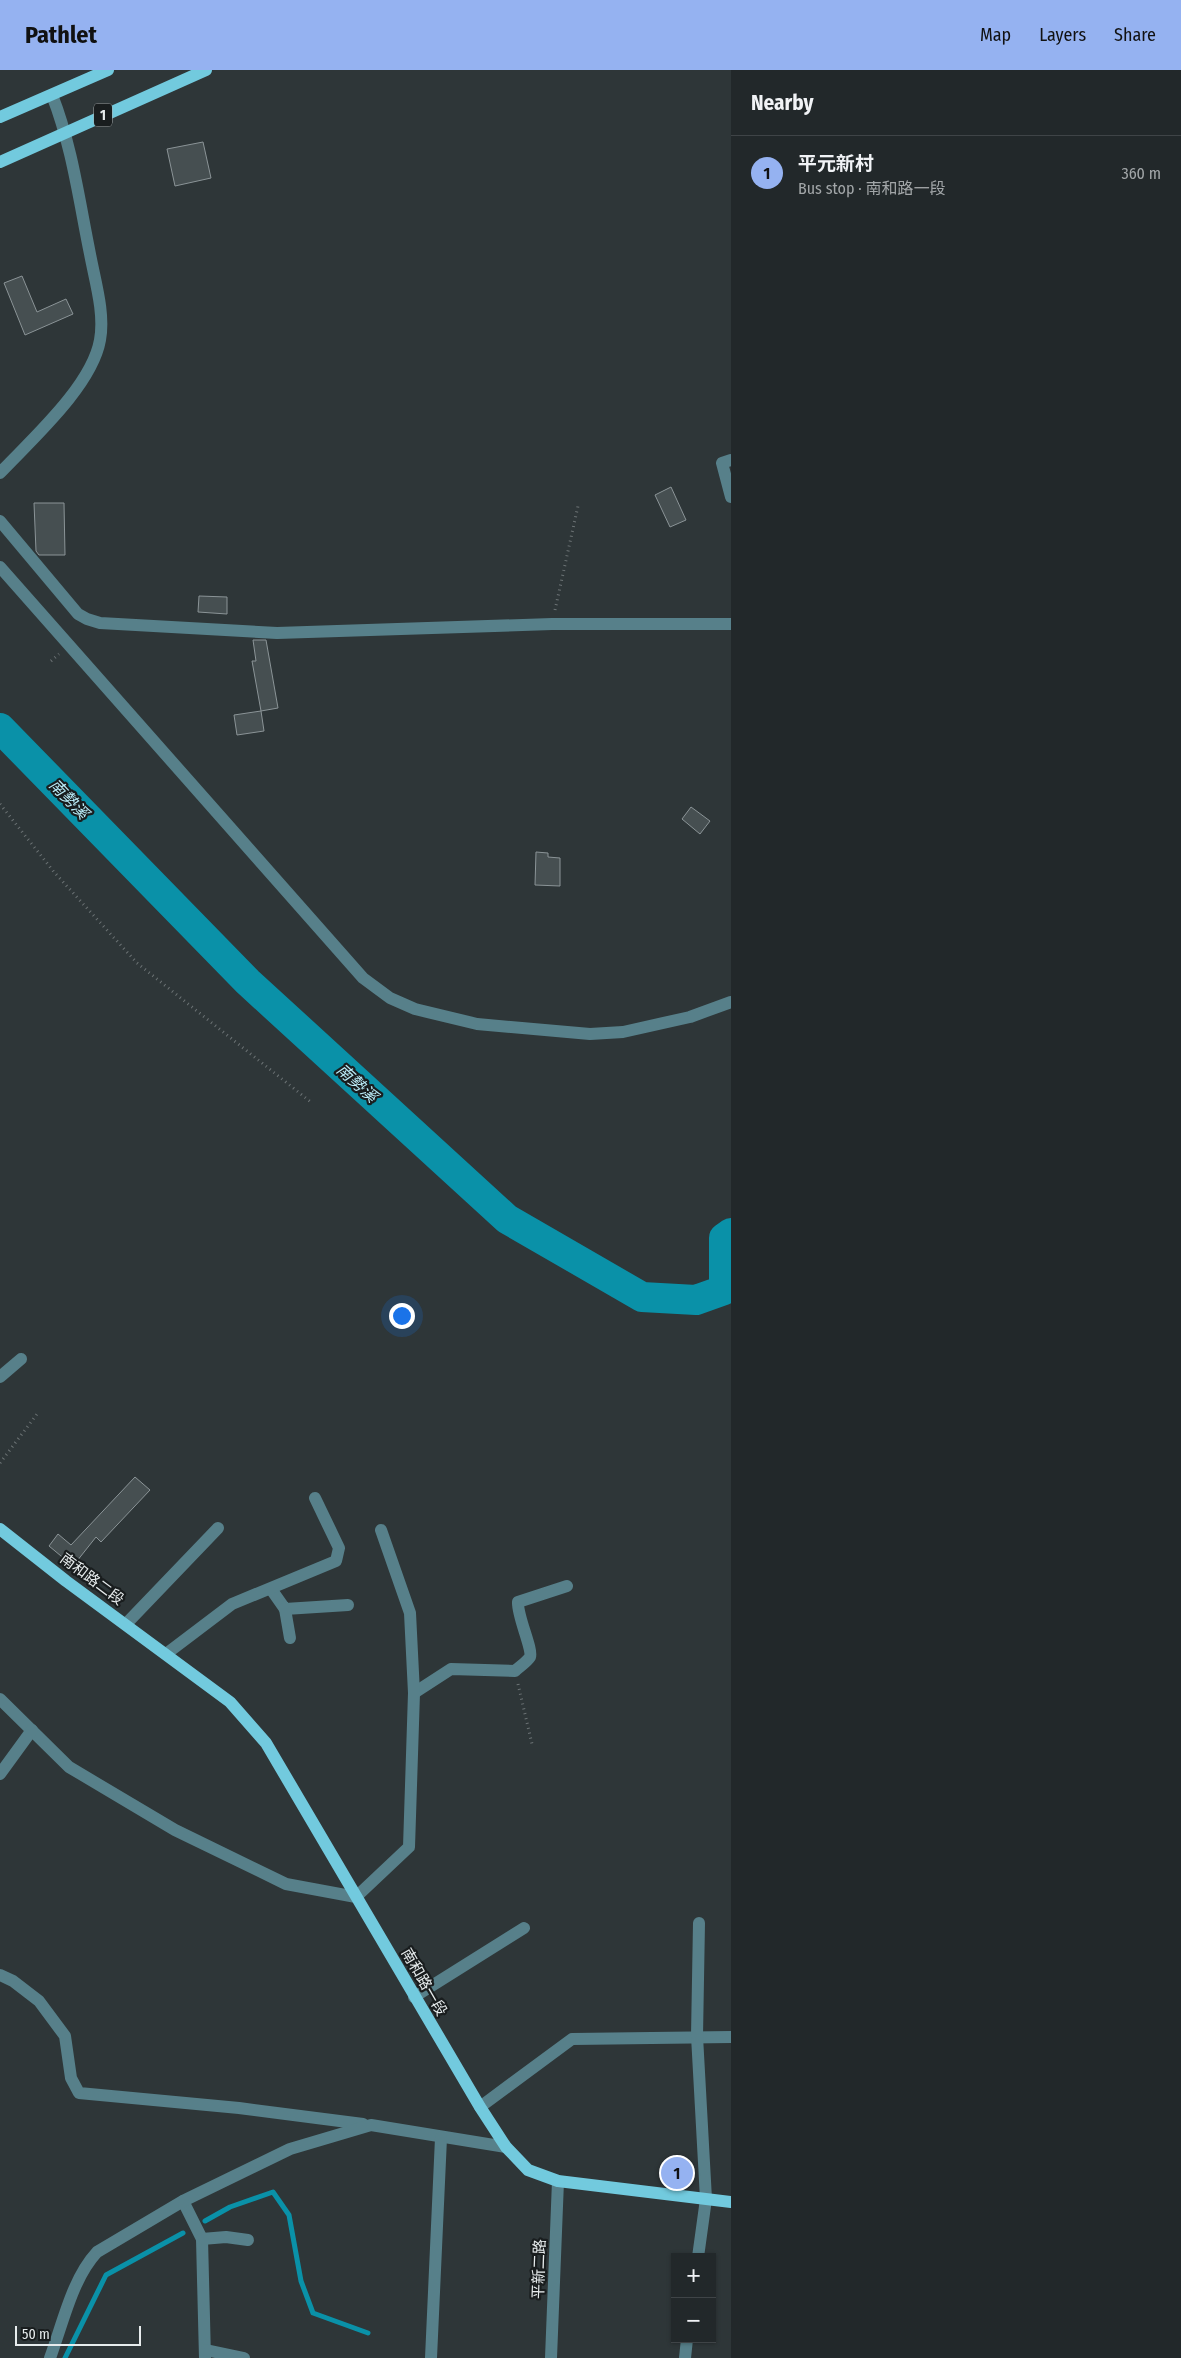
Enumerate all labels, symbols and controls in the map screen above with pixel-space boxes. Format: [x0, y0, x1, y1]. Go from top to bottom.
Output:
text: Pathlet [25, 21, 97, 49]
text: Map [980, 24, 1011, 46]
text: Layers [1039, 24, 1086, 46]
text: Share [1114, 24, 1156, 46]
text: Nearby [751, 90, 813, 116]
road number: 1 [94, 104, 112, 126]
text: 平元新村 [798, 152, 874, 175]
text: 1 [764, 164, 770, 183]
text: 360 m [1121, 164, 1161, 183]
text: Bus stop · 南和路一段 [798, 179, 945, 198]
water label: 南勢溪 [45, 775, 94, 824]
water label: 南勢溪 [333, 1060, 383, 1107]
your location [389, 1303, 415, 1329]
street label: 南和路二段 [57, 1549, 127, 1609]
street label: 南和路一段 [397, 1945, 451, 2019]
pin: 1 [661, 2154, 693, 2192]
street label: 平新二路 [529, 2239, 549, 2299]
map controls [671, 2253, 716, 2343]
button: + [671, 2253, 716, 2298]
button: − [671, 2298, 716, 2343]
scale bar [15, 2323, 141, 2346]
text: 50 m [22, 2326, 50, 2343]

